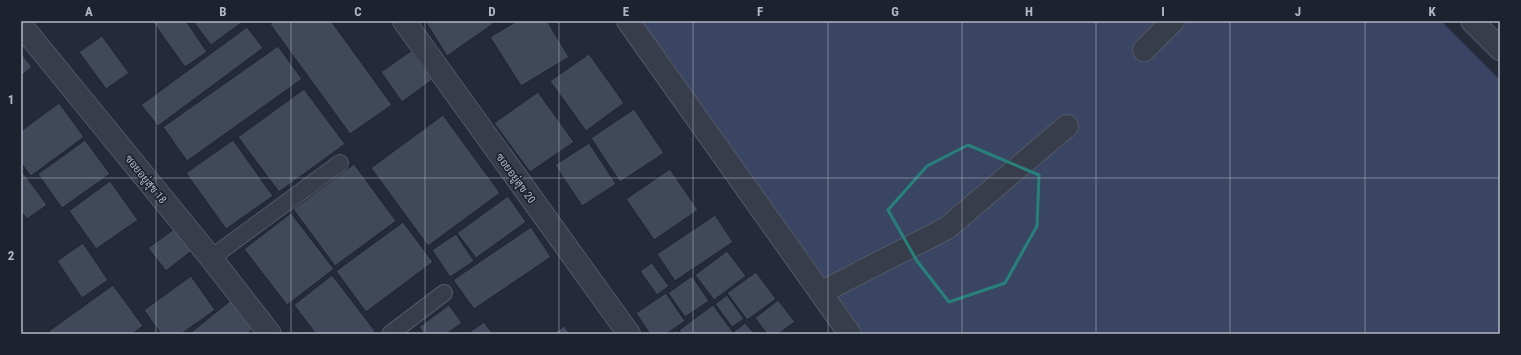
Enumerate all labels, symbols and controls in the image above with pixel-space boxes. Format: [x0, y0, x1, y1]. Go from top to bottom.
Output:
text: A [85, 4, 93, 19]
text: B [219, 4, 227, 19]
text: C [354, 4, 362, 19]
text: D [488, 4, 496, 19]
text: E [623, 4, 630, 19]
text: F [757, 4, 763, 19]
text: G [891, 4, 899, 19]
text: H [1025, 4, 1033, 19]
text: I [1161, 4, 1165, 19]
text: J [1295, 4, 1301, 19]
text: K [1428, 4, 1436, 19]
text: 1 [8, 92, 14, 107]
street label: ซอยอยู่สุข 20 [492, 150, 539, 207]
street label: ซอยอยู่สุข 18 [121, 152, 170, 207]
text: 2 [8, 248, 15, 263]

